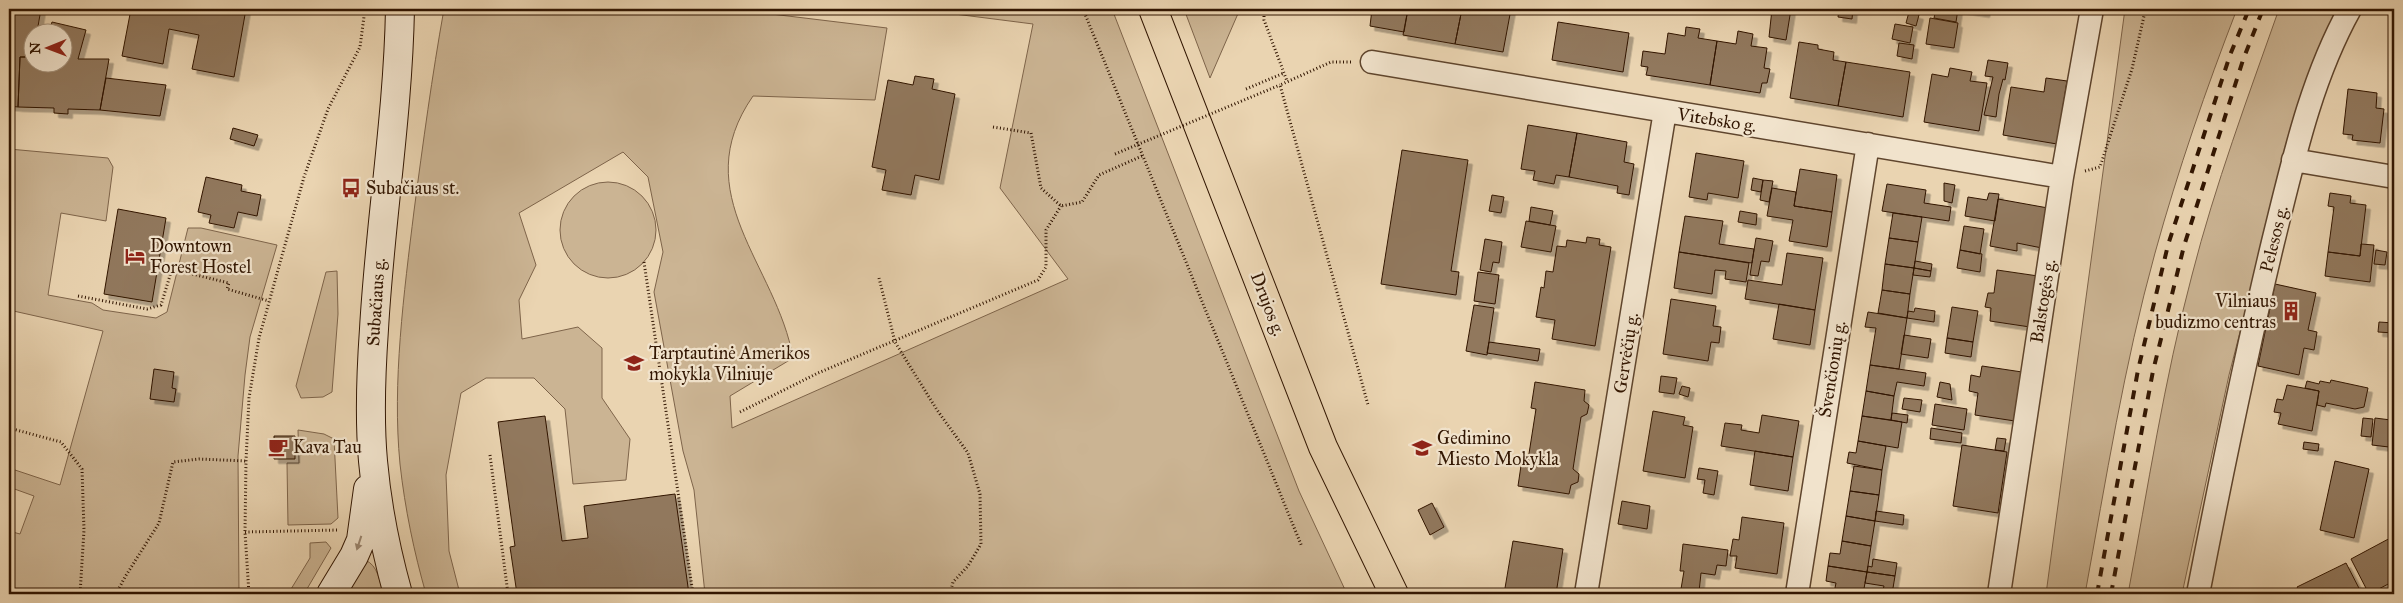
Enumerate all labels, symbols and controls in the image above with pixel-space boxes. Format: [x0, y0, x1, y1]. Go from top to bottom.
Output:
north arrow [22, 22, 72, 72]
text: N [27, 42, 44, 54]
street label: Vitebsko g. [1675, 103, 1758, 138]
bus stop icon: Subačiaus st. [340, 177, 362, 199]
place label: Subačiaus st. [366, 177, 459, 199]
street label: Pelesos g. [2255, 203, 2294, 275]
place label: Downtown Forest Hostel [150, 235, 251, 278]
hotel icon: Downtown Forest Hostel [124, 245, 146, 267]
street label: Subačiaus g. [362, 257, 391, 347]
street label: Balstogės g. [2025, 257, 2062, 345]
street label: Drujos g. [1245, 269, 1290, 339]
place label: Vilniaus budizmo centras [2155, 290, 2276, 333]
building icon: Vilniaus budizmo centras [2280, 300, 2302, 322]
street label: Gervėčių g. [1609, 311, 1644, 395]
street label: Švenčionių g. [1813, 319, 1851, 419]
place label: Tarptautinė Amerikos mokykla Vilniuje [649, 342, 810, 385]
school or university icon: Tarptautinė Amerikos mokykla Vilniuje [623, 352, 645, 374]
place label: Gedimino Miesto Mokykla [1437, 427, 1559, 470]
cafe icon: Kava Tau [267, 436, 289, 458]
place label: Kava Tau [293, 436, 362, 458]
school or university icon: Gedimino Miesto Mokykla [1411, 437, 1433, 459]
one-way arrow [355, 536, 363, 551]

